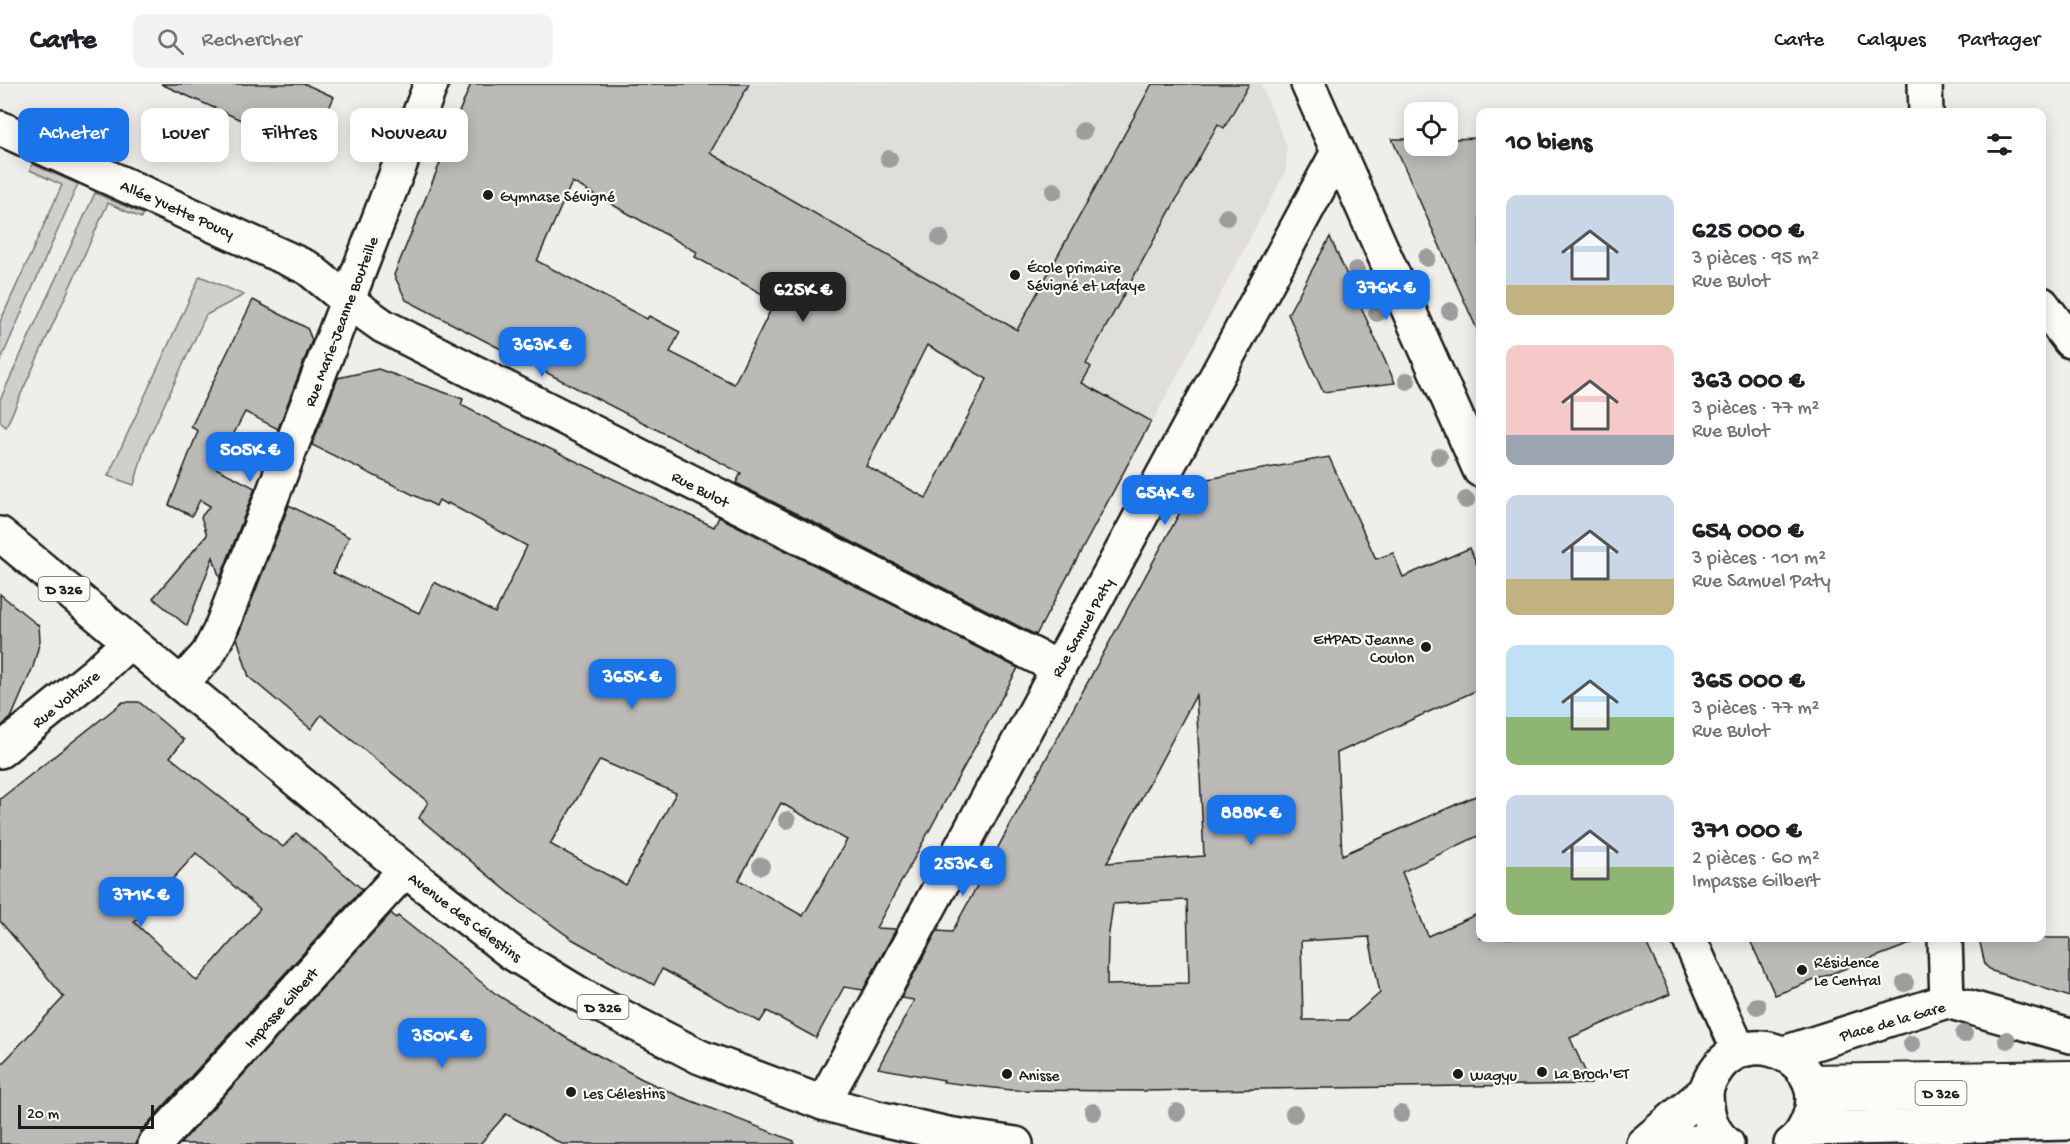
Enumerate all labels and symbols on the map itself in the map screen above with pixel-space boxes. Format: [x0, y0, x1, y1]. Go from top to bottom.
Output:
street label: Allée Yvette Poucy [117, 178, 237, 245]
marker: Gymnase Sévigné [481, 188, 495, 202]
place label: Gymnase Sévigné [500, 189, 616, 208]
street label: Rue Marie-Jeanne Bouteille [302, 234, 385, 410]
place label: École primaire Sévigné et Lafaye [1027, 260, 1146, 297]
marker: École primaire Sévigné et Lafaye [1008, 268, 1022, 282]
pin: 376K € [1337, 270, 1435, 321]
pin: 625K € [754, 272, 852, 323]
pin: 363K € [493, 327, 591, 378]
pin: 505K € [201, 432, 299, 483]
street label: Rue Bulot [667, 469, 733, 514]
pin: 654K € [1116, 475, 1214, 526]
street label: Rue Samuel Paty [1049, 576, 1119, 682]
road number: D 326 [38, 577, 90, 601]
place label: EHPAD Jeanne Coulon [1313, 632, 1415, 669]
marker: EHPAD Jeanne Coulon [1419, 640, 1433, 654]
pin: 365K € [583, 659, 681, 710]
street label: Rue Voltaire [30, 667, 105, 734]
pin: 888K € [1202, 795, 1300, 846]
pin: 253K € [914, 846, 1012, 897]
street label: Avenue des Célestins [403, 870, 525, 968]
pin: 371K € [92, 877, 190, 928]
place label: Résidence Le Central [1814, 955, 1881, 992]
marker: Résidence Le Central [1795, 963, 1809, 977]
street label: Impasse Gilbert [241, 964, 325, 1054]
road number: D 326 [578, 995, 628, 1019]
street label: Place de la Gare [1837, 999, 1949, 1048]
pin: 350K € [393, 1018, 491, 1069]
marker: La Broch'ET [1535, 1065, 1549, 1079]
place label: La Broch'ET [1554, 1066, 1630, 1085]
marker: Anisse [1000, 1067, 1014, 1081]
marker: Wagyu [1451, 1067, 1465, 1081]
place label: Anisse [1019, 1068, 1060, 1087]
place label: Wagyu [1470, 1068, 1517, 1087]
road number: D 326 [1916, 1081, 1966, 1105]
marker: Les Célestins [564, 1085, 578, 1099]
place label: Les Célestins [583, 1086, 666, 1105]
scale bar [18, 1102, 154, 1130]

